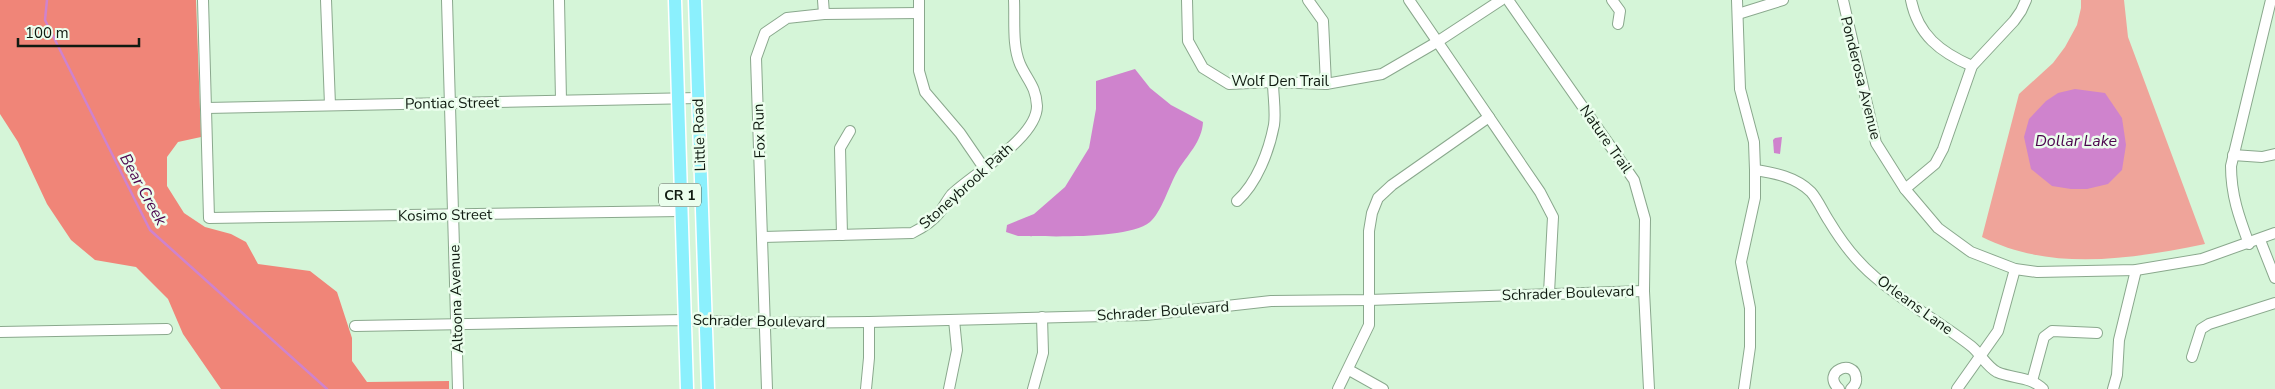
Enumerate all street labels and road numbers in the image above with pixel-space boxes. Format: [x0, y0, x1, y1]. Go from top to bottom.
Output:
street label: Ponderosa Avenue [1836, 14, 1886, 142]
street label: Wolf Den Trail [1231, 71, 1329, 91]
street label: Pontiac Street [405, 92, 500, 114]
street label: Little Road [688, 98, 710, 172]
street label: Nature Trail [1575, 101, 1637, 177]
street label: Fox Run [748, 103, 770, 159]
street label: Stoneybrook Path [915, 139, 1017, 233]
road number: CR 1 [659, 184, 701, 206]
street label: Kosimo Street [398, 204, 493, 226]
street label: Altoona Avenue [444, 244, 468, 354]
street label: Orleans Lane [1873, 271, 1957, 339]
street label: Schrader Boulevard [1501, 281, 1635, 305]
street label: Schrader Boulevard [1096, 296, 1230, 326]
street label: Schrader Boulevard [693, 310, 825, 332]

